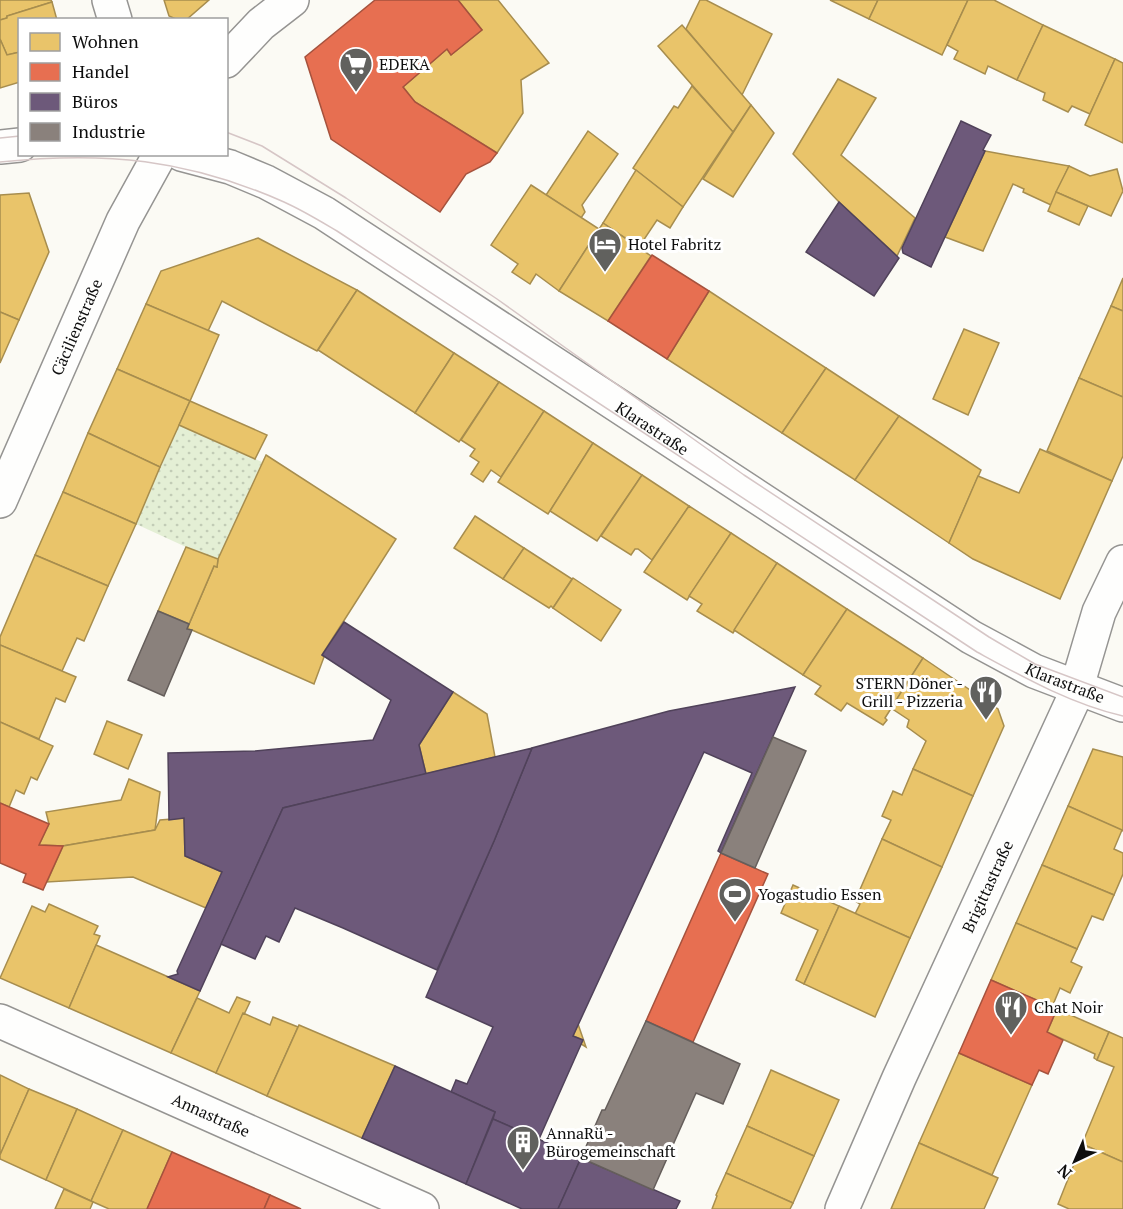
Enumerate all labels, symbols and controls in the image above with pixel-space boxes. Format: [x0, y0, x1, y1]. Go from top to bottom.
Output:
legend [18, 18, 228, 156]
text: Wohnen [72, 29, 139, 53]
supermarket icon: EDEKA [338, 46, 374, 93]
place label: EDEKA [379, 53, 430, 75]
text: Handel [72, 59, 129, 83]
text: Büros [72, 89, 118, 113]
text: Industrie [72, 119, 145, 143]
hotel icon: Hotel Fabritz [587, 226, 623, 273]
place label: Hotel Fabritz [628, 233, 721, 255]
street label: Cäcilienstraße [46, 275, 107, 379]
street label: Klarastraße [612, 396, 693, 460]
street label: Klarastraße [1022, 657, 1108, 708]
place label: STERN Döner - Grill - Pizzeria [855, 672, 963, 712]
restaurant icon: STERN Döner - Grill - Pizzeria [968, 674, 1004, 721]
street label: Brigittastraße [957, 836, 1018, 936]
sports icon: Yogastudio Essen [717, 876, 753, 923]
place label: Yogastudio Essen [758, 883, 882, 905]
restaurant icon: Chat Noir [993, 989, 1029, 1036]
place label: Chat Noir [1034, 996, 1104, 1018]
street label: Annastraße [168, 1088, 254, 1142]
place label: AnnaRü - Bürogemeinschaft [546, 1122, 676, 1162]
building icon: AnnaRü - Bürogemeinschaft [505, 1124, 541, 1171]
north arrow [1045, 1131, 1105, 1191]
text: N [1053, 1160, 1077, 1184]

